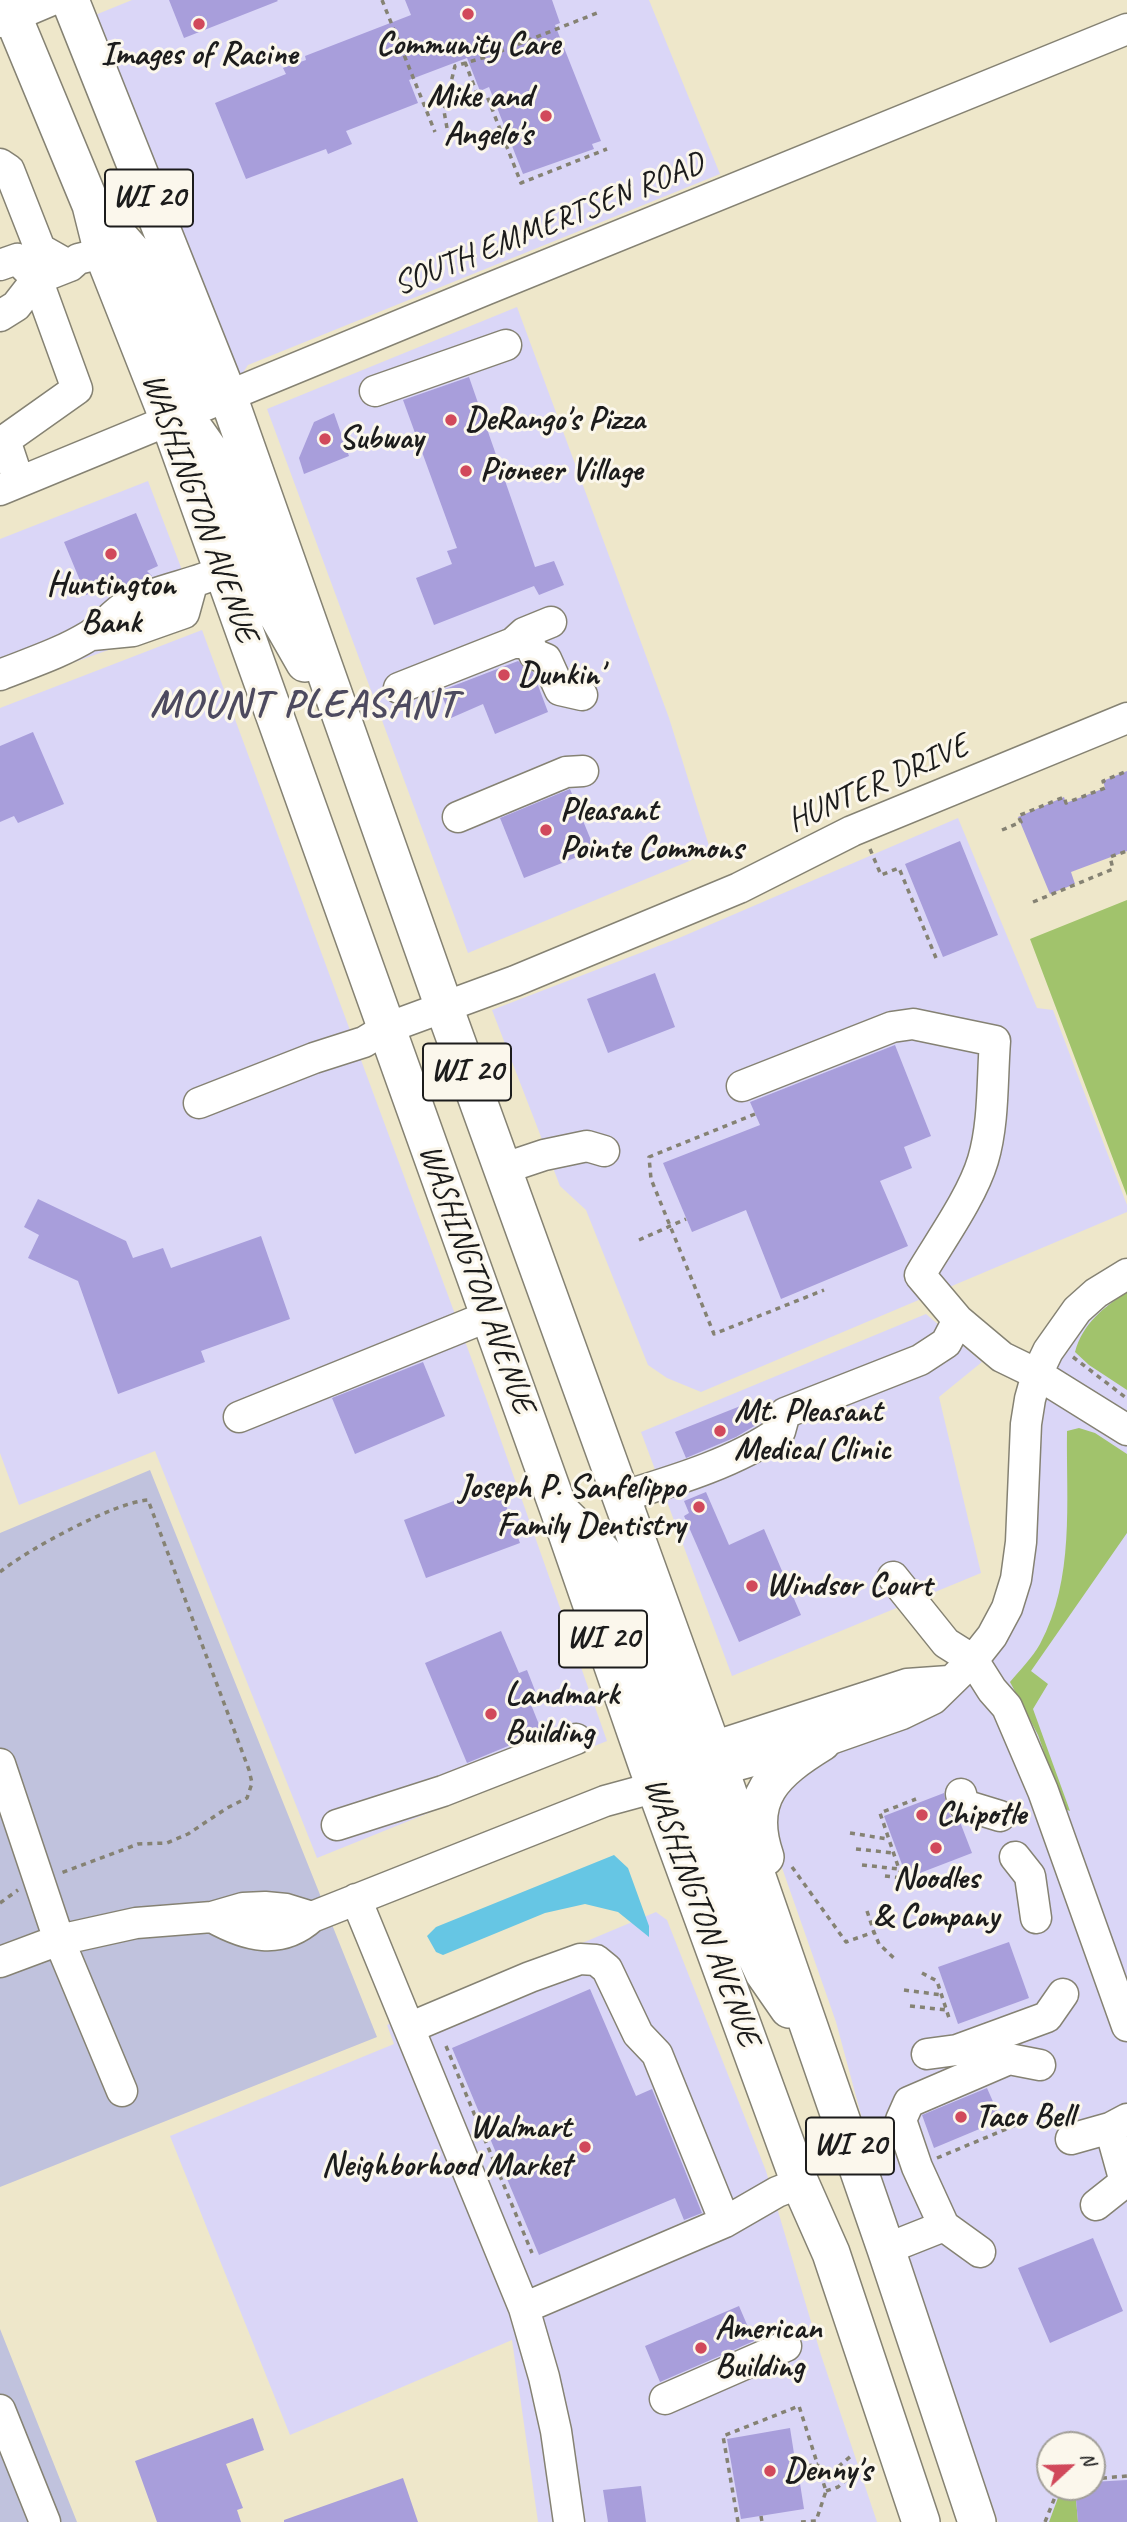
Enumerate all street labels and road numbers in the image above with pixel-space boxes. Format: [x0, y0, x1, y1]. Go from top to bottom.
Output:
street label: SOUTH EMMERTSEN ROAD [388, 145, 710, 305]
road number: WI 20 [105, 170, 193, 226]
street label: WASHINGTON AVENUE [132, 368, 266, 648]
street label: HUNTER DRIVE [781, 726, 975, 842]
road number: WI 20 [423, 1044, 511, 1100]
street label: WASHINGTON AVENUE [409, 1139, 543, 1419]
road number: WI 20 [559, 1610, 647, 1668]
street label: WASHINGTON AVENUE [634, 1772, 768, 2052]
road number: WI 20 [806, 2118, 894, 2174]

